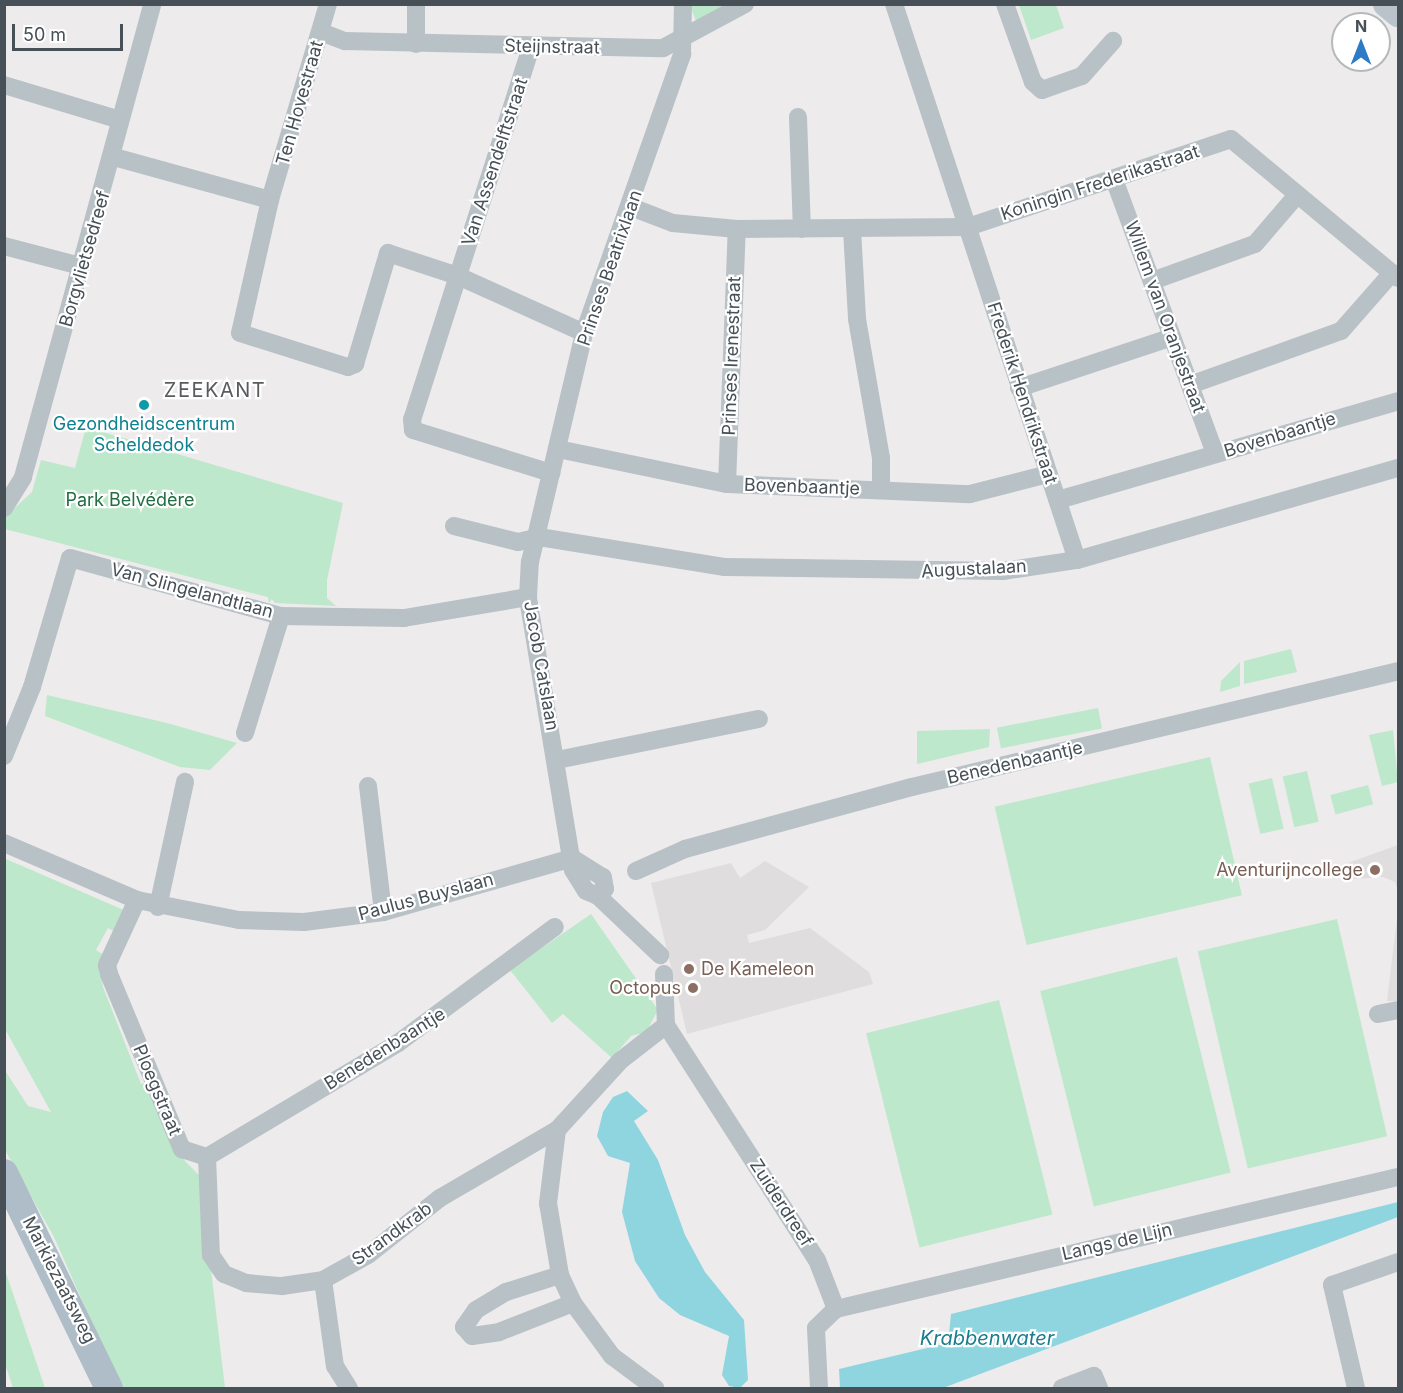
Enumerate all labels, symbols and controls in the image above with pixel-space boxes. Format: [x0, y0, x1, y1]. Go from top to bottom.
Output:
scale bar [15, 12, 126, 50]
north arrow [1331, 12, 1391, 72]
text: N [1355, 16, 1367, 36]
text: 50 m [23, 24, 66, 45]
street label: Steijnstraat [504, 35, 600, 59]
street label: Ten Hovestraat [272, 38, 328, 168]
street label: Van Assendelftstraat [458, 75, 532, 249]
street label: Koningin Frederikastraat [998, 141, 1202, 225]
street label: Prinses Beatrixlaan [573, 187, 647, 349]
street label: Borgvlietsedreef [55, 189, 115, 329]
street label: Willem van Oranjestraat [1120, 218, 1210, 416]
street label: Prinses Irenestraat [718, 276, 746, 436]
street label: Frederik Hendrikstraat [982, 299, 1062, 487]
district label: ZEEKANT [164, 378, 266, 402]
marker: Gezondheidscentrum Scheldedok [137, 398, 151, 412]
street label: Bovenbaantje [1221, 408, 1339, 462]
place label: Gezondheidscentrum Scheldedok [53, 414, 235, 456]
street label: Bovenbaantje [744, 474, 860, 500]
park label: Park Belvédère [65, 489, 195, 511]
street label: Augustalaan [921, 555, 1027, 583]
street label: Van Slingelandtlaan [108, 559, 276, 623]
street label: Jacob Catslaan [519, 600, 563, 732]
street label: Benedenbaantje [945, 737, 1085, 789]
place label: Aventurijncollege [1216, 859, 1363, 881]
marker: Aventurijncollege [1368, 863, 1382, 877]
street label: Paulus Buyslaan [356, 869, 496, 925]
place label: De Kameleon [701, 958, 814, 980]
marker: De Kameleon [682, 962, 696, 976]
place label: Octopus [609, 977, 681, 999]
marker: Octopus [686, 981, 700, 995]
street label: Benedenbaantje [321, 1003, 449, 1095]
street label: Ploegstraat [128, 1041, 186, 1139]
street label: Zuiderdreef [745, 1155, 817, 1251]
street label: Strandkrab [348, 1198, 436, 1270]
street label: Markiezaatsweg [18, 1213, 100, 1347]
street label: Langs de Lijn [1060, 1219, 1174, 1265]
water label: Krabbenwater [920, 1326, 1054, 1350]

